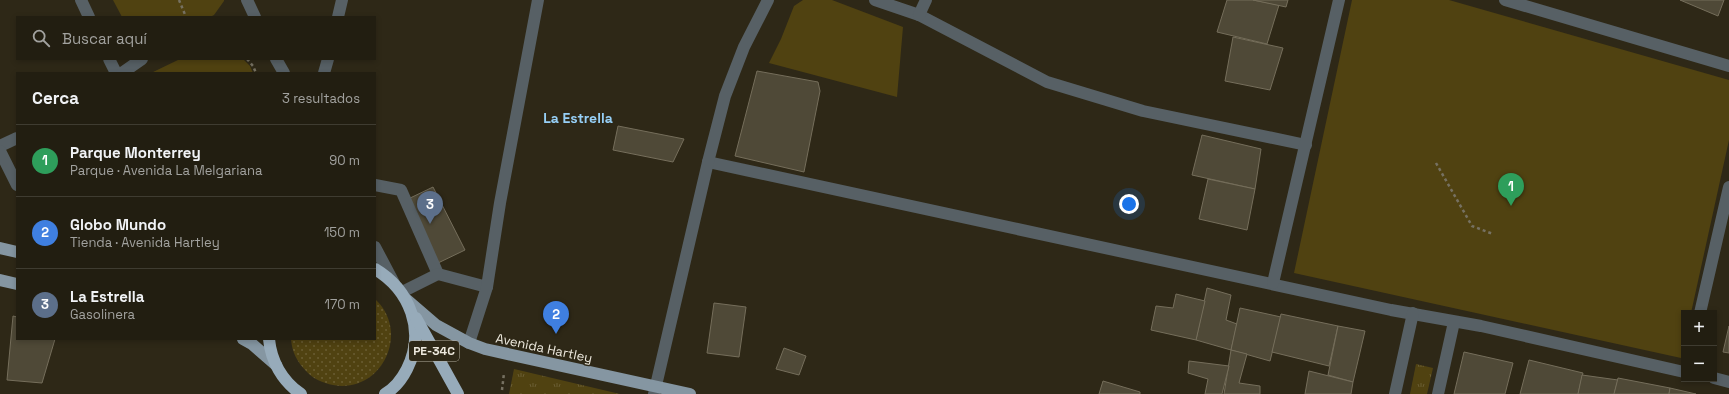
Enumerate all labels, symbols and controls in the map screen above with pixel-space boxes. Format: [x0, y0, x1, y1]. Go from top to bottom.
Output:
search box [16, 16, 376, 60]
icon: search [30, 27, 52, 49]
text: Buscar aquí [62, 29, 147, 48]
text: Cerca [32, 87, 79, 109]
text: 3 resultados [282, 90, 360, 107]
district label: La Estrella [543, 109, 613, 127]
text: Parque Monterrey [70, 143, 201, 162]
text: 1 [42, 152, 48, 169]
text: 90 m [329, 152, 360, 169]
text: Parque · Avenida La Melgariana [70, 162, 262, 179]
pin: 1 [1498, 173, 1524, 206]
pin: 3 [417, 191, 443, 224]
your location [1119, 194, 1139, 214]
text: Globo Mundo [70, 215, 166, 234]
text: 2 [41, 224, 49, 241]
text: 150 m [324, 224, 360, 241]
text: Tienda · Avenida Hartley [70, 234, 220, 251]
text: La Estrella [70, 287, 144, 306]
text: 3 [41, 296, 49, 313]
text: 170 m [324, 296, 360, 313]
pin: 2 [543, 301, 569, 334]
text: Gasolinera [70, 306, 135, 323]
map controls [1681, 310, 1717, 382]
button: + [1681, 310, 1717, 346]
street label: Avenida Hartley [494, 329, 594, 367]
road number: PE-34C [409, 341, 459, 361]
button: − [1681, 346, 1717, 382]

